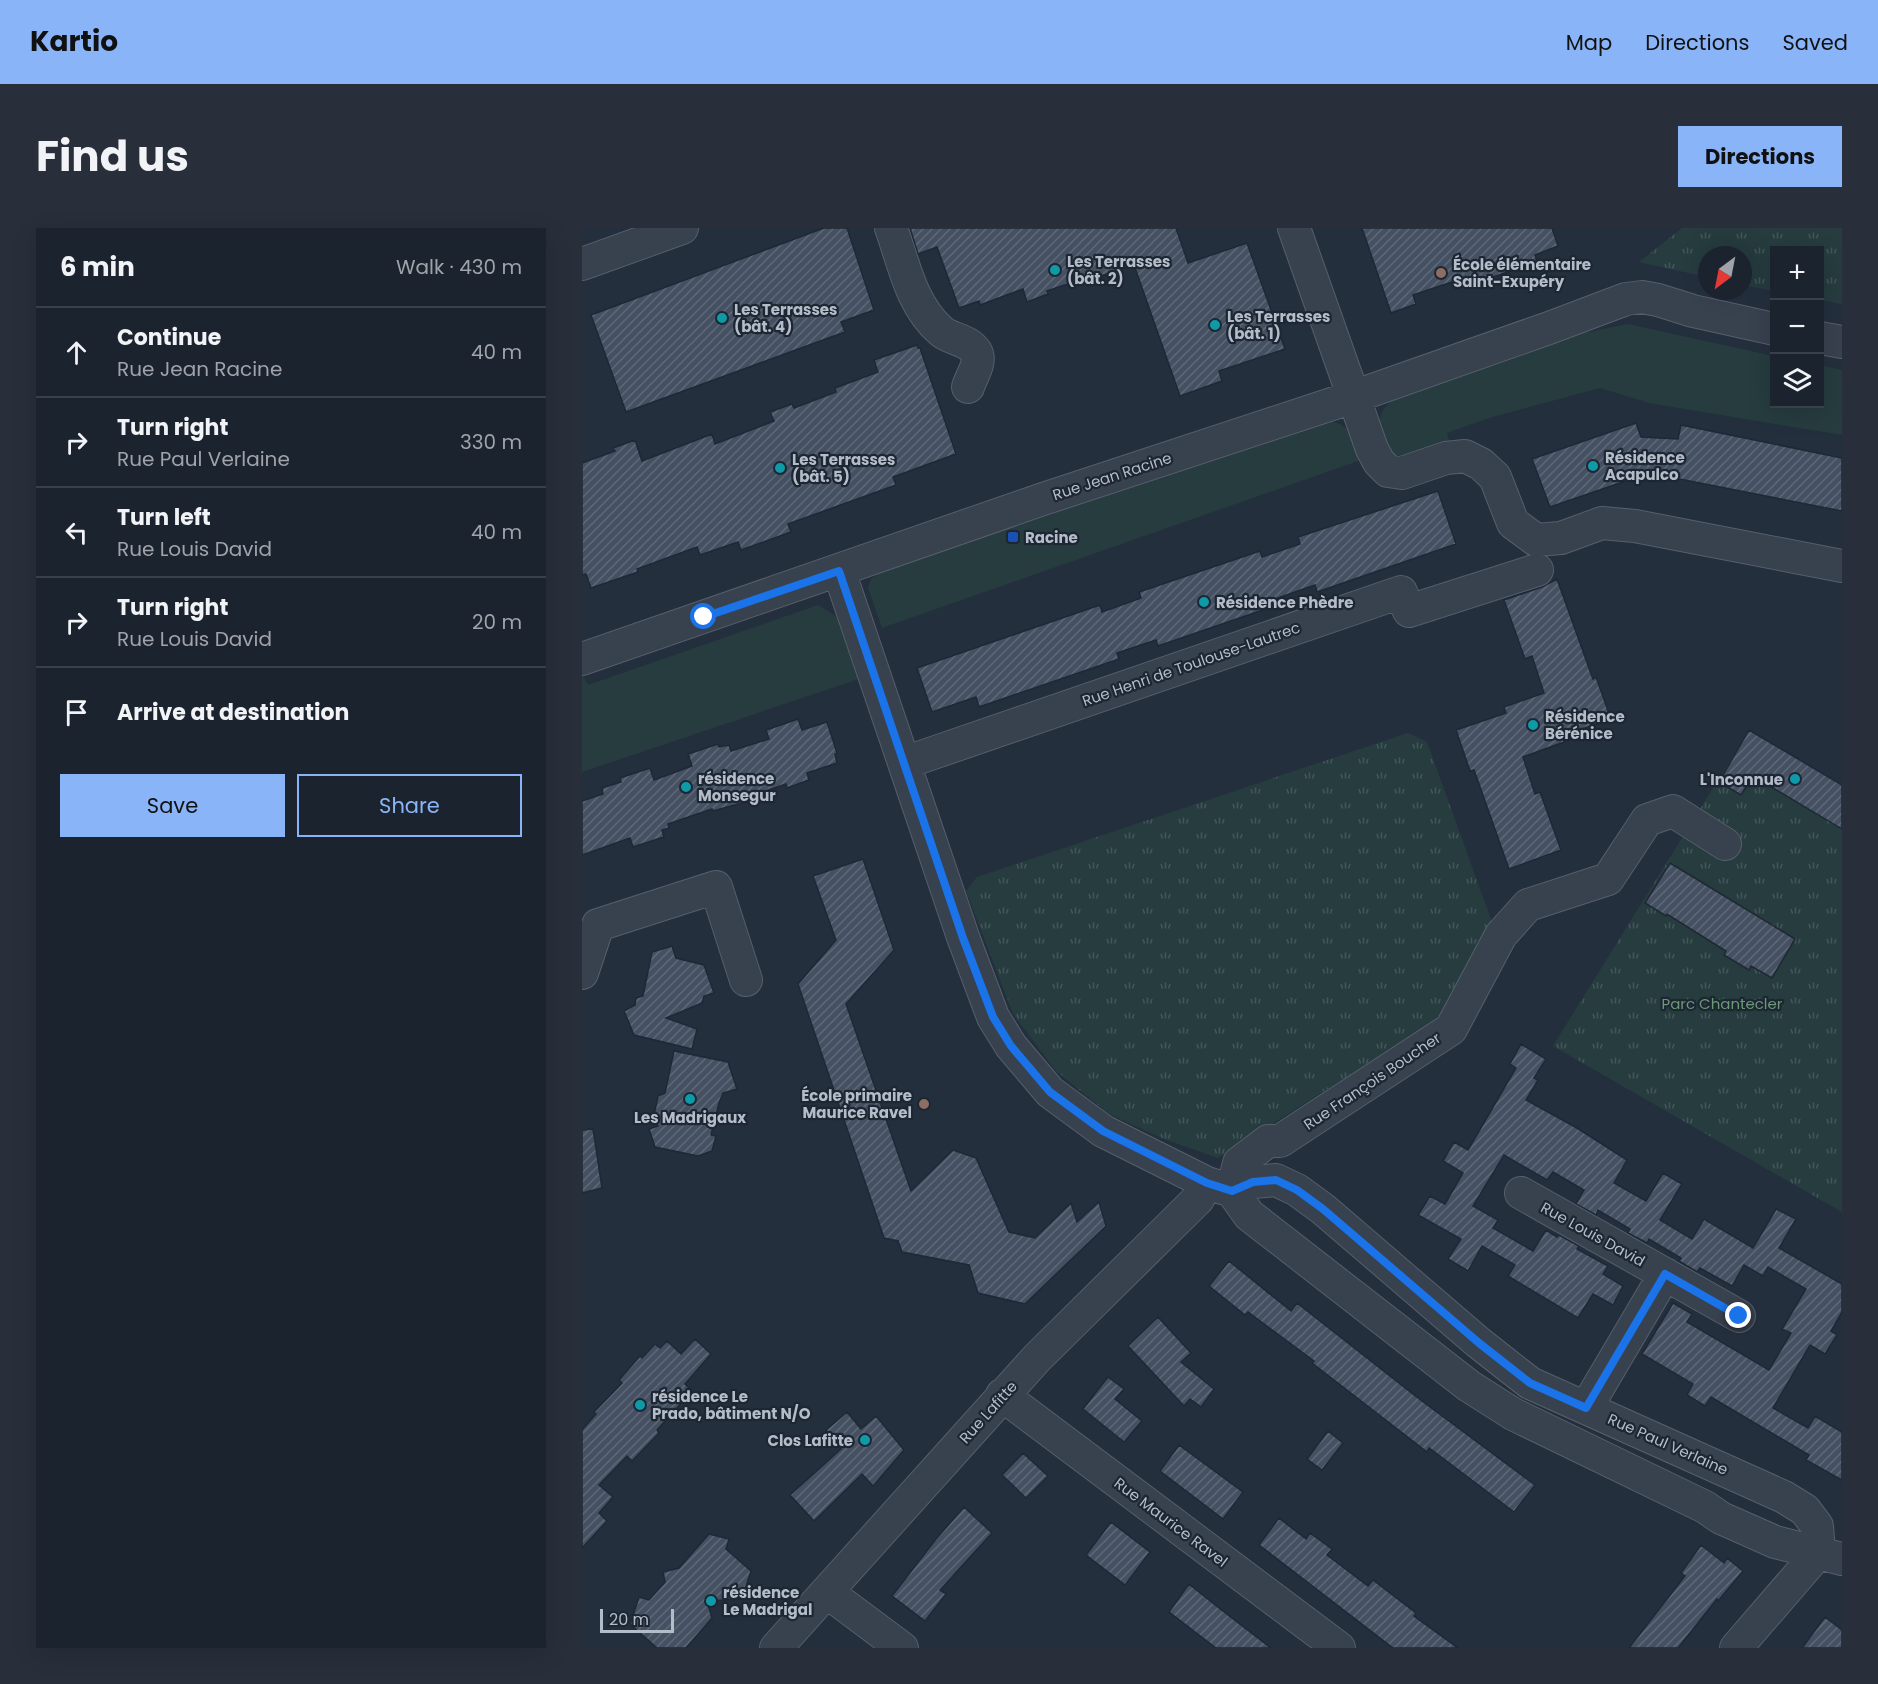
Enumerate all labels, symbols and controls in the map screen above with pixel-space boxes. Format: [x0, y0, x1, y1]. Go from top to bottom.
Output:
text: Kartio [30, 22, 118, 61]
text: Map [1566, 28, 1612, 57]
text: Directions [1645, 28, 1749, 57]
text: Saved [1782, 28, 1848, 57]
button: Directions [1678, 126, 1842, 187]
text: Find us [36, 127, 189, 186]
north arrow [1698, 246, 1752, 300]
map controls [1770, 246, 1824, 408]
button: + [1770, 246, 1824, 300]
text: 6 min [60, 249, 135, 285]
place label: Les Terrasses (bât. 2) [1067, 251, 1170, 289]
text: Walk · 430 m [396, 253, 522, 281]
place label: École élémentaire Saint-Exupéry [1453, 254, 1591, 292]
marker: Les Terrasses (bât. 2) [1048, 263, 1062, 277]
marker: École élémentaire Saint-Exupéry [1434, 266, 1448, 280]
place label: Les Terrasses (bât. 4) [734, 299, 837, 337]
button: − [1770, 300, 1824, 354]
place label: Les Terrasses (bât. 1) [1227, 306, 1330, 344]
marker: Les Terrasses (bât. 4) [715, 311, 729, 325]
marker: Les Terrasses (bât. 1) [1208, 318, 1222, 332]
text: Continue [117, 322, 221, 353]
icon: ahead [60, 336, 93, 369]
text: 40 m [471, 338, 522, 366]
button: layers [1770, 354, 1824, 408]
text: Rue Jean Racine [117, 355, 282, 383]
text: Turn right [117, 412, 228, 443]
icon: right [60, 426, 93, 459]
text: 330 m [460, 428, 522, 456]
text: Rue Paul Verlaine [117, 445, 290, 473]
street label: Rue Jean Racine [1050, 447, 1174, 505]
place label: Résidence Acapulco [1605, 447, 1685, 485]
place label: Les Terrasses (bât. 5) [792, 449, 895, 487]
marker: Résidence Acapulco [1586, 459, 1600, 473]
marker: Les Terrasses (bât. 5) [773, 461, 787, 475]
text: Turn left [117, 502, 211, 533]
icon: left [60, 516, 93, 549]
text: 40 m [471, 518, 522, 546]
place label: Racine [1025, 527, 1078, 548]
marker: Racine [1006, 530, 1020, 544]
text: Rue Louis David [117, 535, 272, 563]
text: Turn right [117, 592, 228, 623]
place label: Résidence Phèdre [1216, 592, 1353, 613]
marker: Résidence Phèdre [1197, 595, 1211, 609]
route start [690, 603, 716, 629]
icon: right [60, 606, 93, 639]
text: 20 m [472, 608, 522, 636]
street label: Rue Henri de Toulouse-Lautrec [1079, 617, 1303, 711]
text: Rue Louis David [117, 625, 272, 653]
icon: arrive [60, 696, 93, 729]
text: Arrive at destination [117, 697, 349, 728]
place label: Résidence Bérénice [1545, 706, 1625, 744]
marker: Résidence Bérénice [1526, 718, 1540, 732]
place label: résidence Monsegur [698, 768, 776, 806]
place label: L'Inconnue [1700, 769, 1783, 790]
marker: L'Inconnue [1788, 772, 1802, 786]
button: Save [60, 774, 285, 837]
button: Share [297, 774, 522, 837]
marker: résidence Monsegur [679, 780, 693, 794]
park label: Parc Chantecler [1662, 993, 1783, 1014]
street label: Rue François Boucher [1299, 1027, 1445, 1135]
place label: École primaire Maurice Ravel [801, 1085, 912, 1123]
marker: Les Madrigaux [683, 1092, 697, 1106]
marker: École primaire Maurice Ravel [917, 1097, 931, 1111]
place label: Les Madrigaux [634, 1107, 746, 1128]
street label: Rue Louis David [1537, 1197, 1649, 1271]
route end [1725, 1302, 1751, 1328]
street label: Rue Lafitte [954, 1376, 1022, 1448]
place label: résidence Le Prado, bâtiment N/O [652, 1386, 811, 1424]
marker: résidence Le Prado, bâtiment N/O [633, 1398, 647, 1412]
street label: Rue Paul Verlaine [1605, 1408, 1731, 1480]
place label: Clos Lafitte [767, 1430, 853, 1451]
marker: Clos Lafitte [858, 1433, 872, 1447]
street label: Rue Maurice Ravel [1110, 1472, 1232, 1572]
place label: résidence Le Madrigal [723, 1582, 812, 1620]
marker: résidence Le Madrigal [704, 1594, 718, 1608]
scale bar [600, 1606, 674, 1634]
text: 20 m [609, 1608, 649, 1631]

